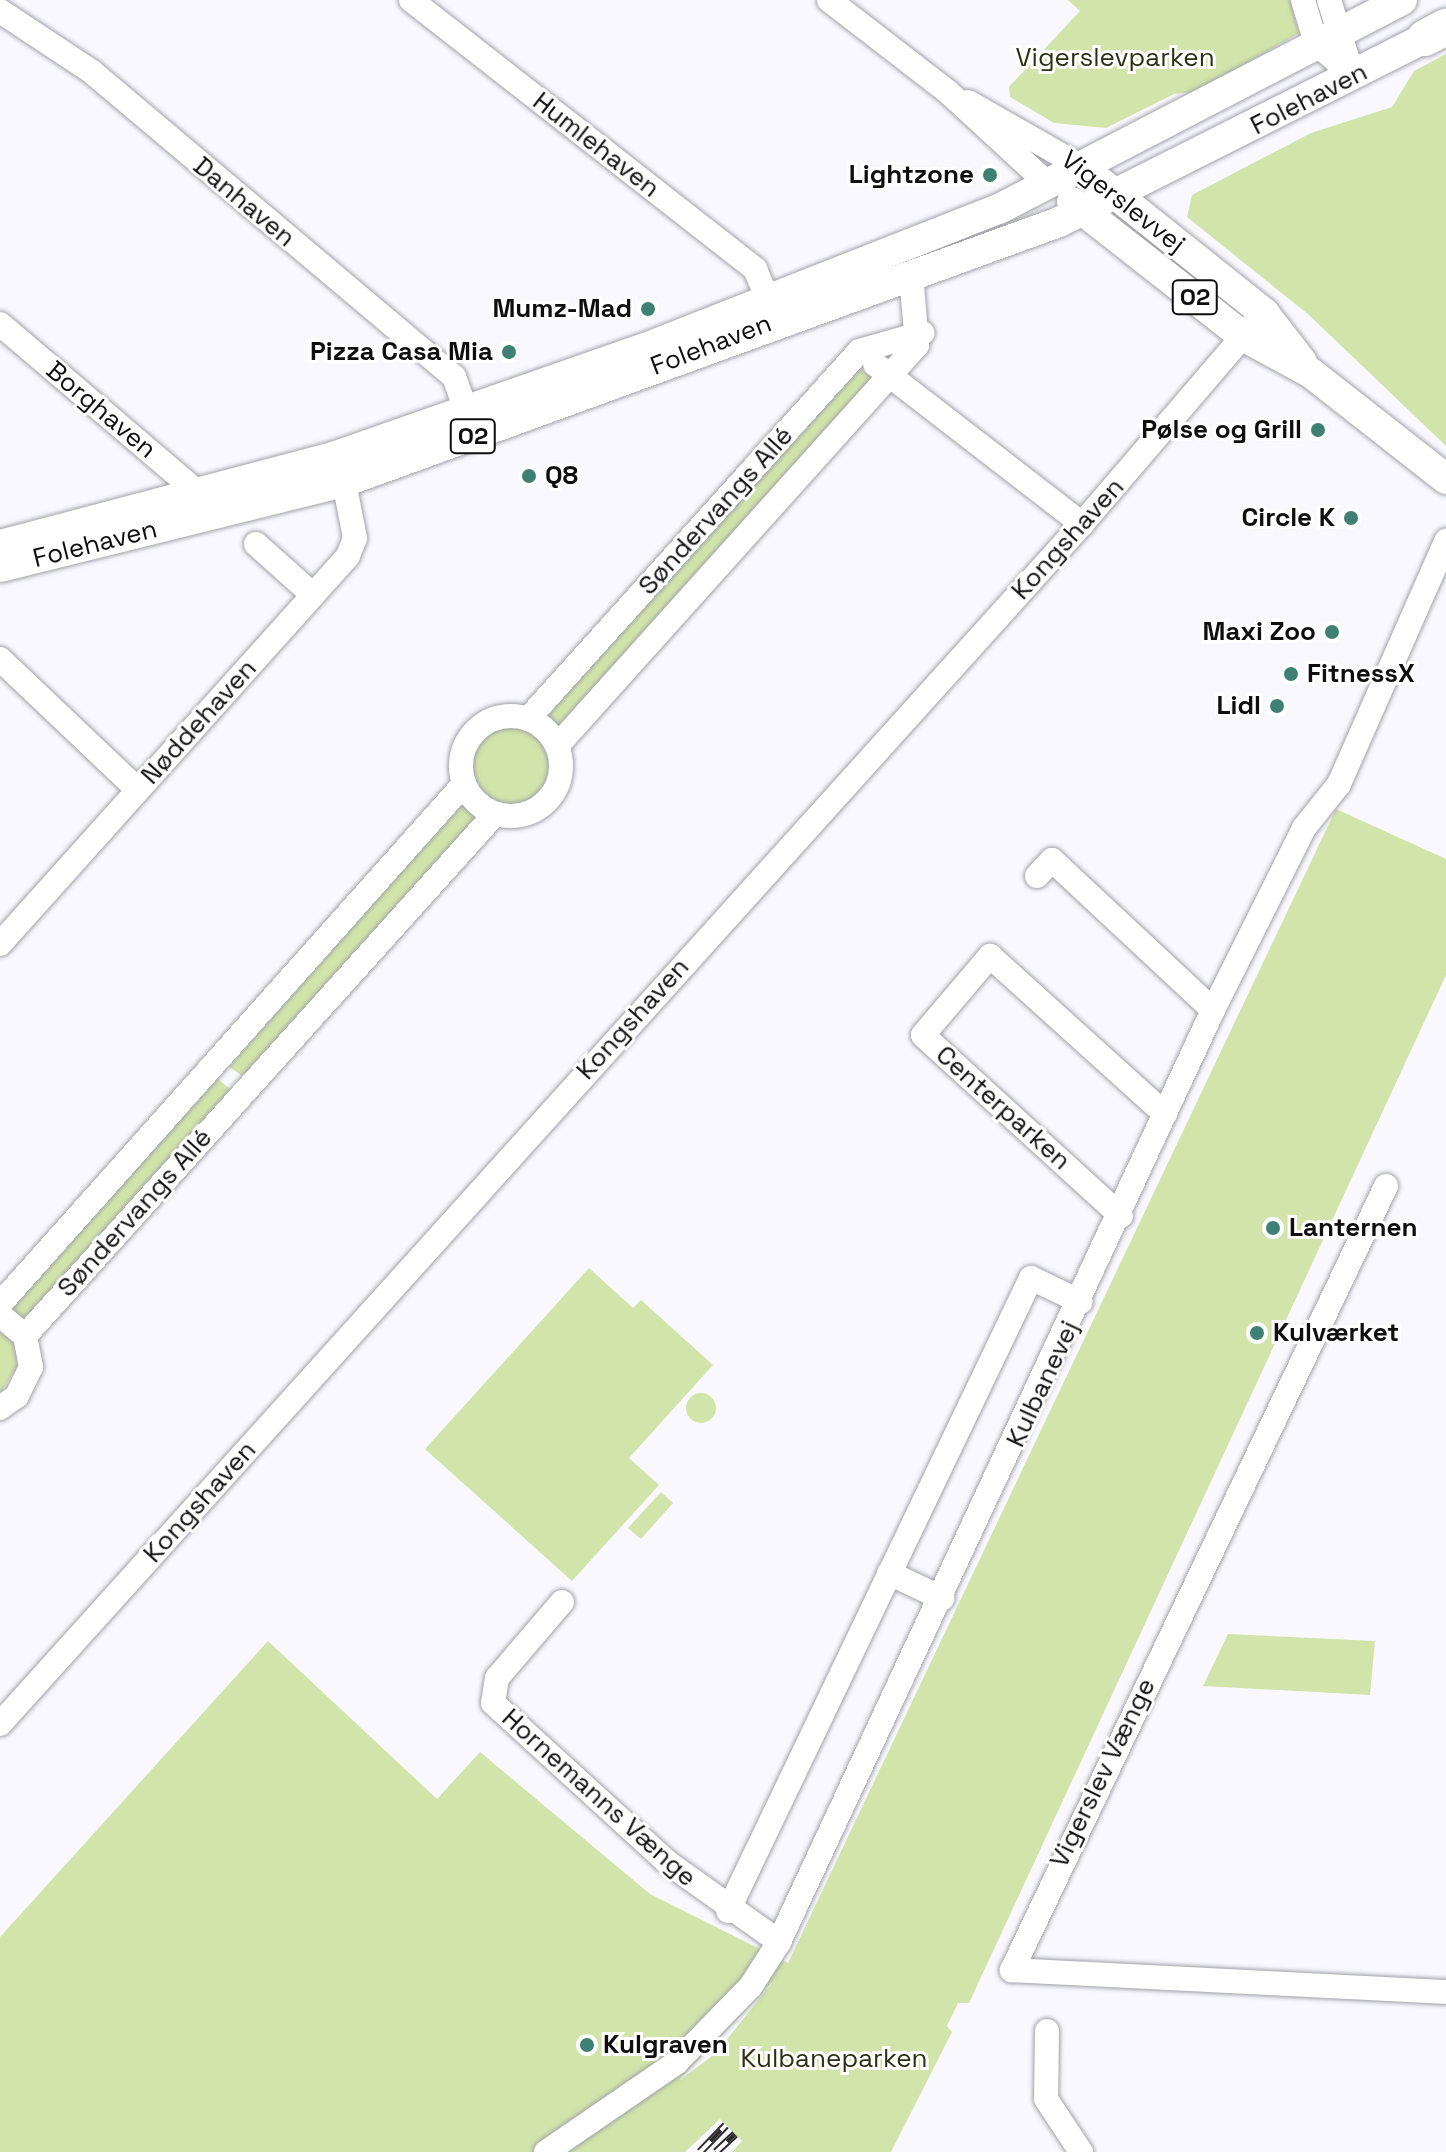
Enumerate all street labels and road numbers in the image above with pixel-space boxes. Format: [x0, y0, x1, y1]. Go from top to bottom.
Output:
street label: Folehaven [1245, 56, 1373, 142]
street label: Humlehaven [526, 86, 666, 204]
street label: Vigerslevvej [1055, 144, 1191, 260]
street label: Danhaven [187, 150, 301, 254]
road number: O2 [1171, 277, 1219, 317]
street label: Folehaven [646, 308, 776, 382]
street label: Borghaven [40, 355, 162, 465]
road number: O2 [449, 416, 497, 456]
street label: Søndervangs Allé [632, 420, 800, 602]
street label: Kongshaven [1005, 472, 1131, 606]
street label: Folehaven [30, 514, 160, 574]
street label: Nøddehaven [135, 653, 263, 791]
street label: Kongshaven [570, 952, 696, 1086]
street label: Centerparken [929, 1039, 1077, 1177]
street label: Søndervangs Allé [51, 1122, 219, 1304]
street label: Kulbanevej [1000, 1316, 1086, 1452]
street label: Kongshaven [137, 1435, 263, 1569]
street label: Vigerslev Vænge [1044, 1673, 1162, 1873]
street label: Hornemanns Vænge [495, 1702, 703, 1894]

